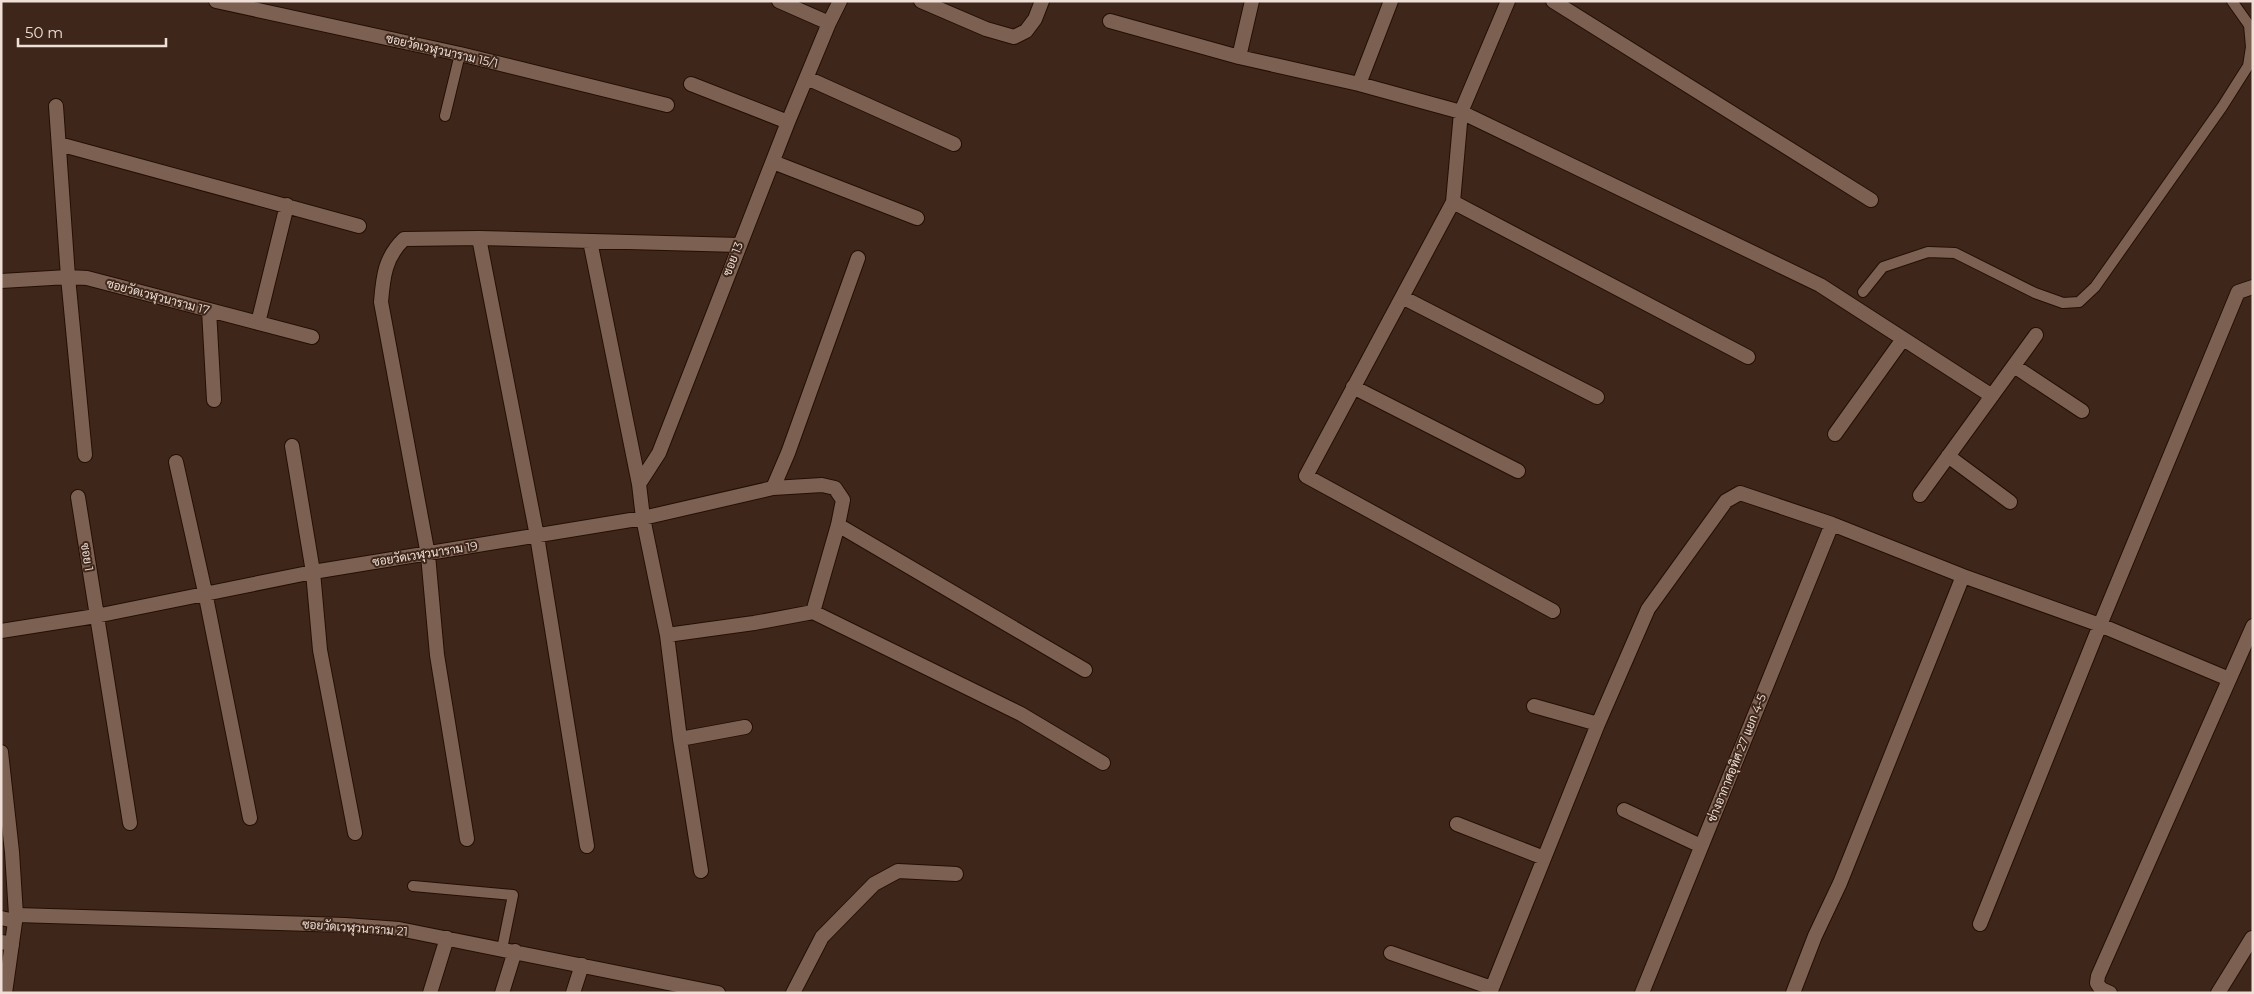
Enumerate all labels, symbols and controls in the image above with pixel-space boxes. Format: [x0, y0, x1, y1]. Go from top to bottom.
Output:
scale bar [18, 15, 165, 47]
text: 50 m [25, 23, 63, 42]
street label: ซอยวัดเวฬุวนาราม 15/1 [384, 30, 500, 73]
street label: ซอย 13 [719, 239, 746, 278]
street label: ซอยวัดเวฬุวนาราม 17 [104, 276, 211, 319]
street label: ซอยวัดเวฬุวนาราม 19 [371, 538, 479, 571]
street label: ซอย 1 [78, 542, 97, 572]
street label: ช่างอากาศอุทิศ 27 แยก 4-5 [1704, 691, 1771, 825]
street label: ซอยวัดเวฬุวนาราม 21 [302, 916, 408, 941]

